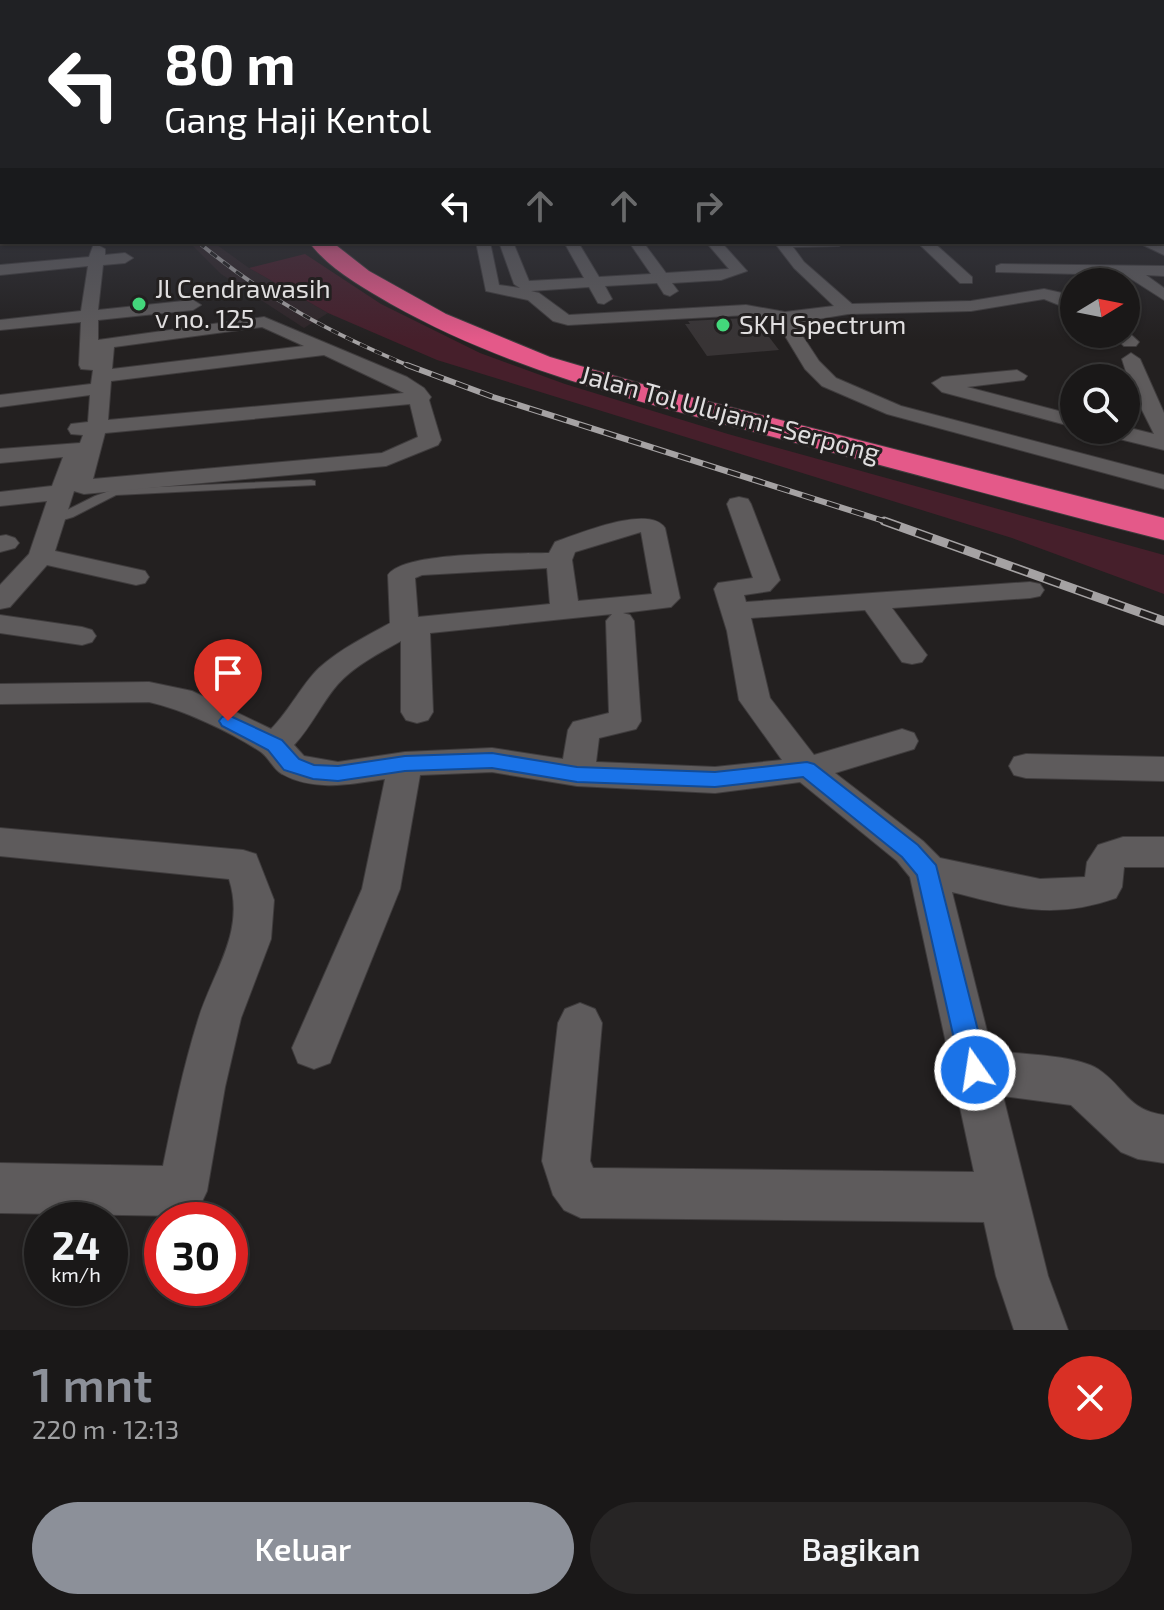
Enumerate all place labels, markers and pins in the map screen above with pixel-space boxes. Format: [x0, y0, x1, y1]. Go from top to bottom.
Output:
place label: Jl Cendrawasih v no. 125 [155, 272, 331, 333]
marker: Jl Cendrawasih v no. 125 [130, 295, 148, 313]
place label: SKH Spectrum [739, 308, 906, 339]
marker: SKH Spectrum [714, 316, 732, 334]
pin [194, 639, 262, 721]

